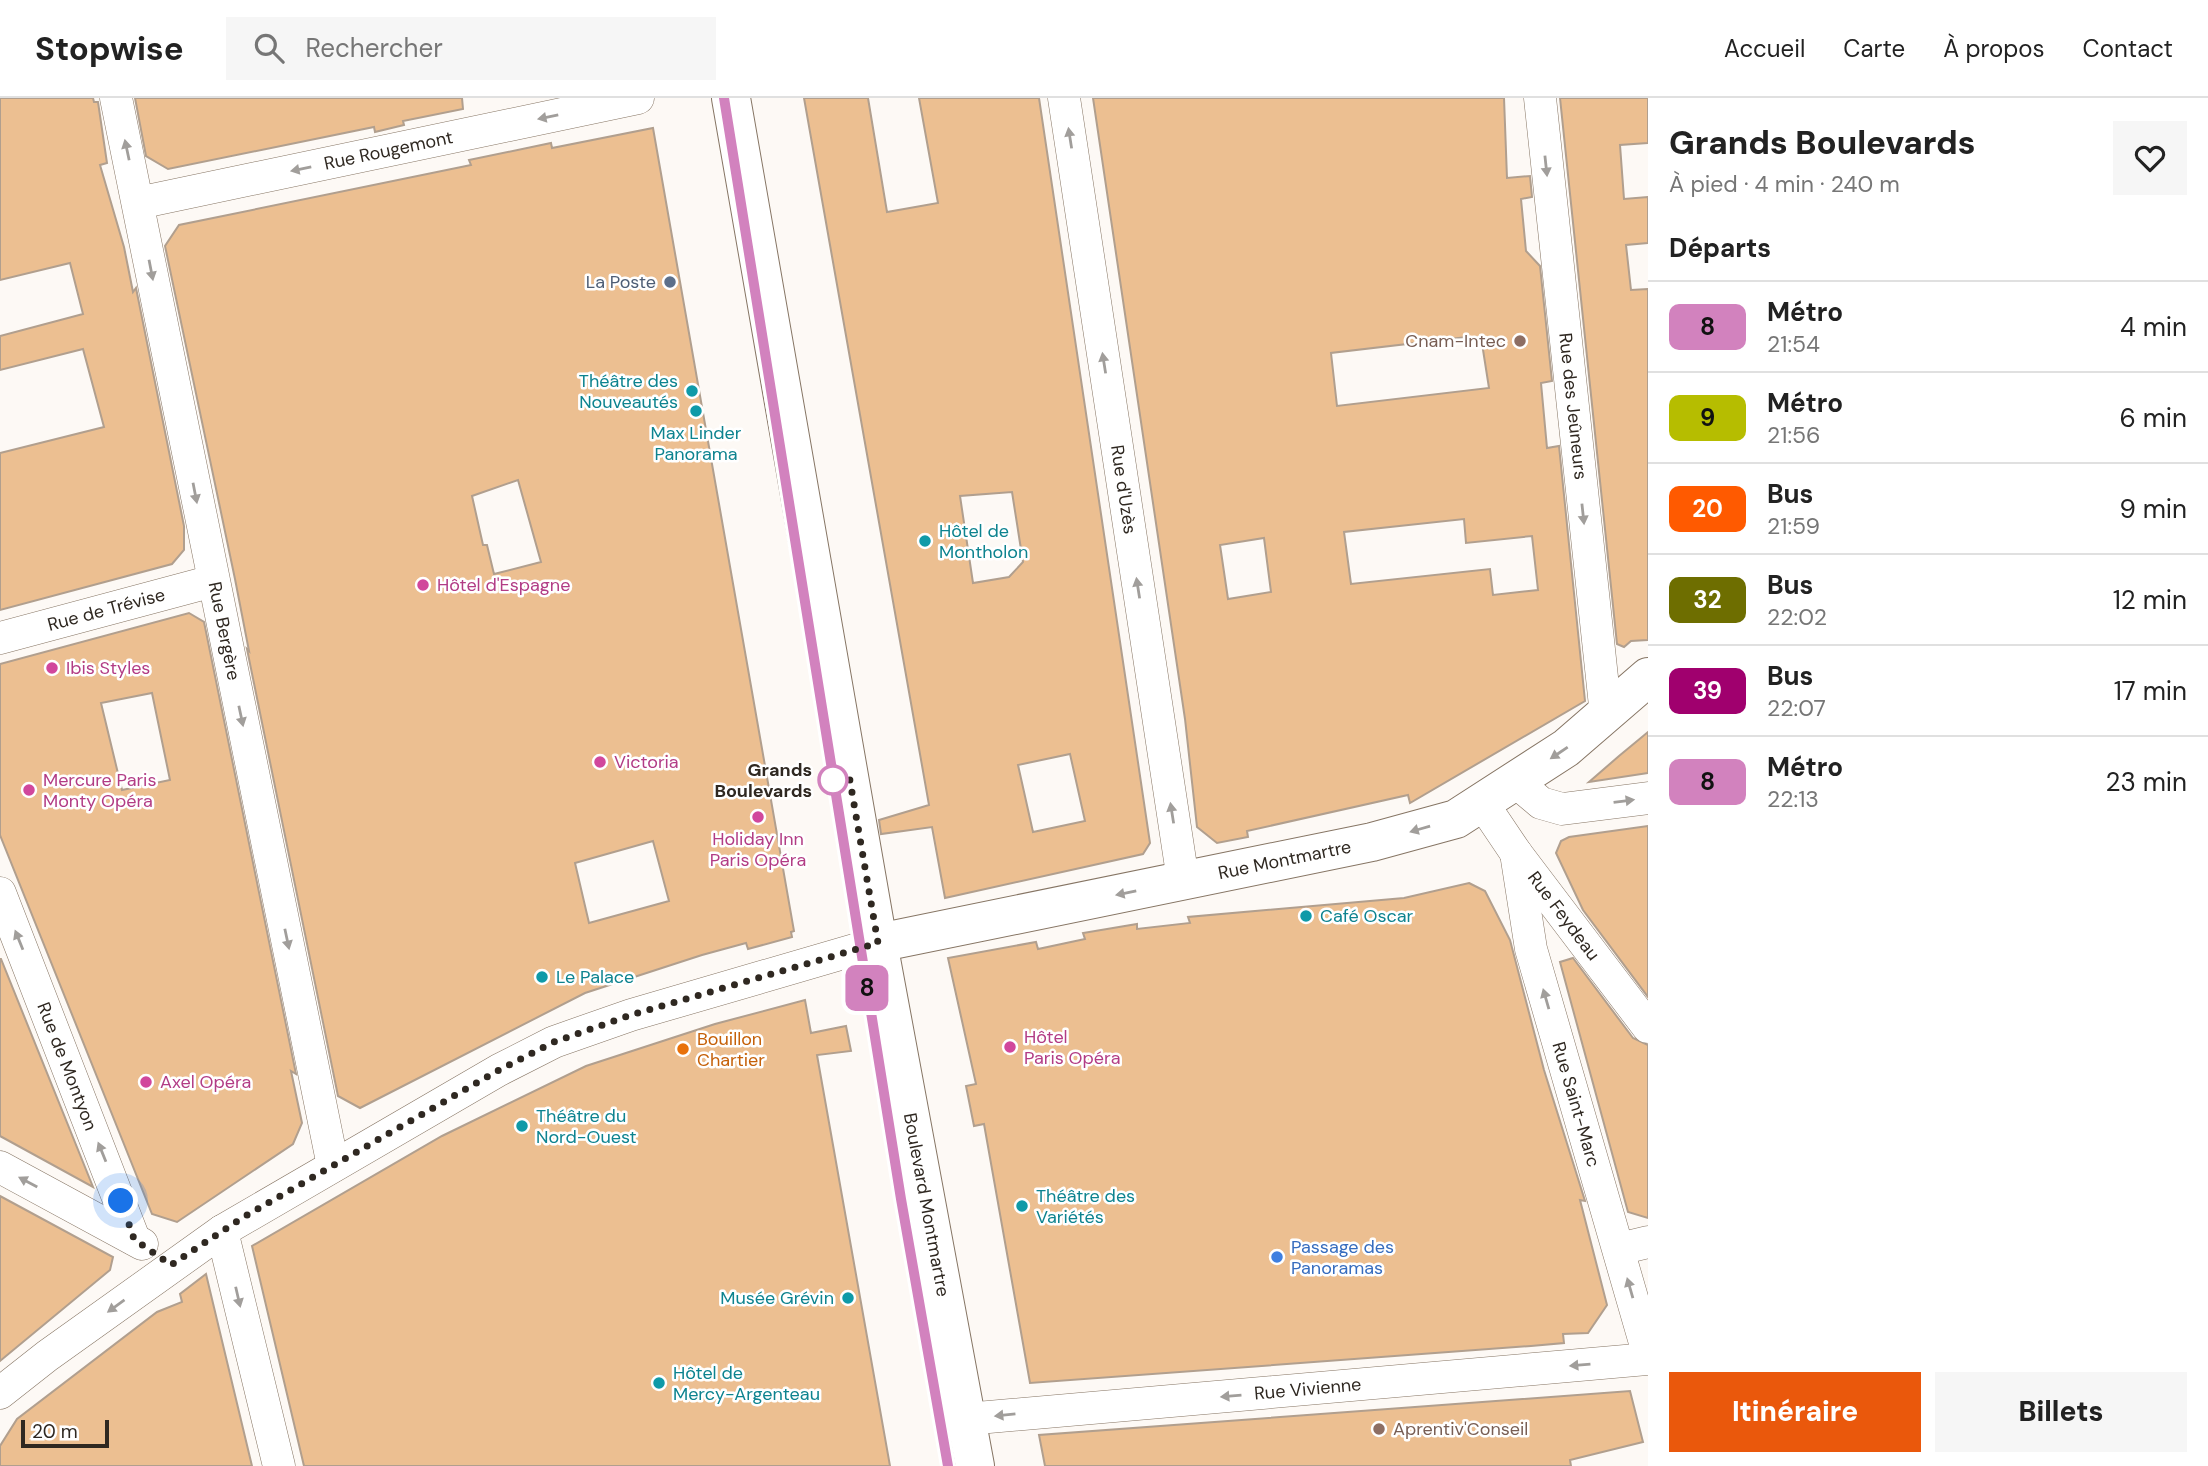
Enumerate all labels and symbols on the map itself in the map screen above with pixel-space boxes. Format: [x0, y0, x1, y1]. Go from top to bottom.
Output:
one-way arrow [537, 112, 559, 123]
street label: Rue Rougemont [322, 125, 455, 176]
one-way arrow [1065, 127, 1076, 149]
one-way arrow [122, 139, 133, 161]
one-way arrow [1541, 155, 1552, 177]
one-way arrow [290, 164, 312, 175]
one-way arrow [146, 259, 157, 281]
place label: La Poste [586, 270, 656, 294]
marker: La Poste [662, 274, 678, 290]
place label: Cnam-Intec [1405, 329, 1506, 353]
street label: Rue des Jeûneurs [1553, 332, 1593, 481]
marker: Cnam-Intec [1512, 333, 1528, 349]
one-way arrow [1098, 352, 1109, 374]
place label: Théâtre des Nouveautés [579, 369, 678, 414]
marker: Théâtre des Nouveautés [684, 383, 700, 399]
marker: Max Linder Panorama [688, 403, 704, 419]
place label: Max Linder Panorama [651, 421, 742, 466]
street label: Rue d'Uzès [1105, 443, 1142, 536]
one-way arrow [190, 482, 201, 504]
one-way arrow [1577, 503, 1588, 525]
place label: Hôtel de Montholon [939, 519, 1028, 564]
marker: Hôtel de Montholon [917, 533, 933, 549]
place label: Hôtel d'Espagne [437, 573, 570, 597]
marker: Hôtel d'Espagne [415, 577, 431, 593]
one-way arrow [1132, 577, 1143, 599]
street label: Rue Bergère [203, 580, 246, 683]
street label: Rue de Trévise [45, 582, 168, 637]
place label: Ibis Styles [66, 656, 150, 680]
marker: Ibis Styles [44, 660, 60, 676]
one-way arrow [235, 705, 246, 727]
one-way arrow [1550, 746, 1568, 760]
place label: Victoria [614, 750, 679, 774]
marker: Victoria [592, 754, 608, 770]
place label: Grands Boulevards [714, 758, 812, 803]
marker: Grands Boulevards [818, 765, 848, 795]
place label: Mercure Paris Monty Opéra [43, 768, 156, 813]
marker: Mercure Paris Monty Opéra [21, 782, 37, 798]
one-way arrow [1613, 796, 1635, 807]
one-way arrow [1166, 802, 1177, 824]
marker: Holiday Inn Paris Opéra [750, 809, 766, 825]
one-way arrow [1409, 824, 1431, 835]
place label: Holiday Inn Paris Opéra [710, 827, 806, 872]
street label: Rue Montmartre [1216, 835, 1353, 885]
street label: Rue Feydeau [1522, 866, 1605, 965]
one-way arrow [1115, 887, 1137, 898]
place label: Café Oscar [1320, 904, 1414, 928]
marker: Café Oscar [1298, 908, 1314, 924]
one-way arrow [281, 928, 292, 950]
one-way arrow [13, 930, 24, 951]
place label: Le Palace [556, 965, 634, 989]
line badge: 8 [844, 965, 890, 1011]
marker: Le Palace [534, 969, 550, 985]
one-way arrow [1541, 988, 1551, 1009]
street label: Rue de Montyon [31, 999, 103, 1134]
place label: Hôtel Paris Opéra [1024, 1025, 1121, 1070]
place label: Bouillon Chartier [697, 1027, 765, 1072]
marker: Hôtel Paris Opéra [1002, 1039, 1018, 1055]
street label: Rue Saint-Marc [1546, 1039, 1606, 1170]
marker: Bouillon Chartier [675, 1041, 691, 1057]
place label: Axel Opéra [160, 1070, 251, 1094]
marker: Axel Opéra [138, 1074, 154, 1090]
place label: Théâtre du Nord-Ouest [536, 1104, 637, 1149]
street label: Boulevard Montmartre [898, 1111, 955, 1299]
marker: Théâtre du Nord-Ouest [514, 1118, 530, 1134]
one-way arrow [97, 1141, 108, 1162]
one-way arrow [18, 1176, 37, 1188]
your location [103, 1183, 138, 1218]
place label: Théâtre des Variétés [1036, 1184, 1135, 1229]
marker: Théâtre des Variétés [1014, 1198, 1030, 1214]
place label: Passage des Panoramas [1291, 1235, 1394, 1280]
marker: Passage des Panoramas [1269, 1249, 1285, 1265]
one-way arrow [1624, 1277, 1634, 1298]
one-way arrow [233, 1286, 244, 1308]
place label: Musée Grévin [720, 1286, 834, 1310]
marker: Musée Grévin [840, 1290, 856, 1306]
one-way arrow [107, 1298, 125, 1312]
one-way arrow [1569, 1360, 1591, 1371]
place label: Hôtel de Mercy-Argenteau [673, 1361, 820, 1406]
street label: Rue Vivienne [1253, 1372, 1362, 1406]
marker: Hôtel de Mercy-Argenteau [651, 1375, 667, 1391]
one-way arrow [1220, 1391, 1242, 1402]
one-way arrow [994, 1410, 1016, 1421]
scale bar [21, 1417, 108, 1449]
place label: Aprentiv'Conseil [1393, 1417, 1528, 1441]
marker: Aprentiv'Conseil [1371, 1421, 1387, 1437]

